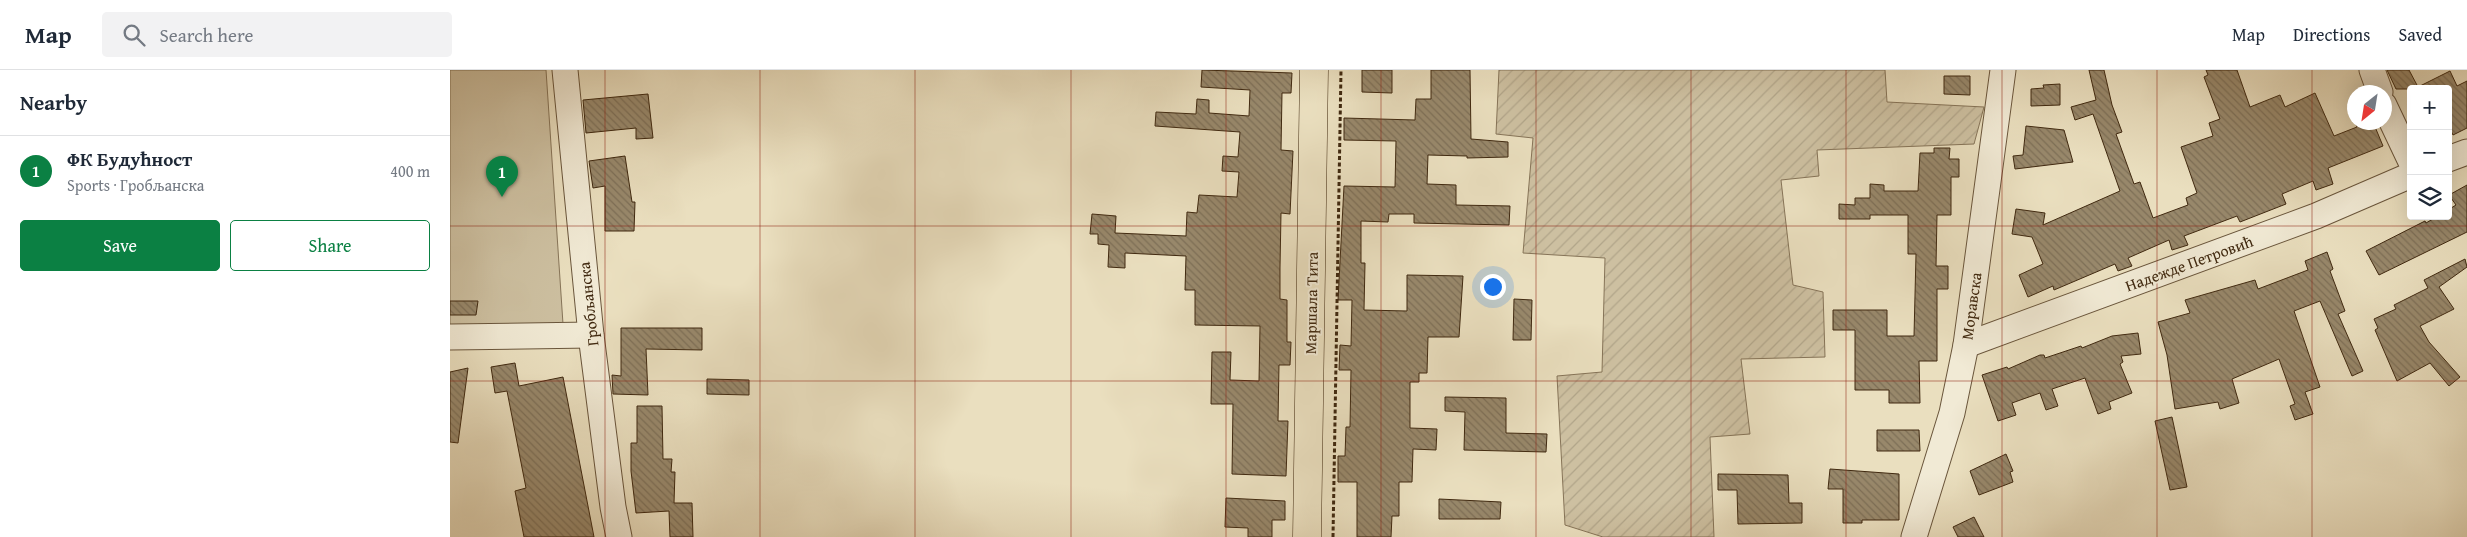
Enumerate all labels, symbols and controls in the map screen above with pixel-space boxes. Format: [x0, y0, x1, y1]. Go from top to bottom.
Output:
search box [102, 12, 452, 57]
text: Map [25, 17, 72, 52]
icon: search [120, 21, 148, 49]
text: Search here [160, 21, 253, 49]
text: Map [2232, 21, 2265, 48]
text: Directions [2293, 21, 2370, 48]
text: Saved [2398, 21, 2442, 48]
north arrow [2347, 85, 2392, 130]
map controls [2407, 85, 2452, 220]
button: + [2407, 85, 2452, 130]
text: Nearby [20, 87, 87, 118]
button: − [2407, 130, 2452, 175]
text: ФК Будућност [67, 145, 192, 173]
pin: 1 [486, 156, 518, 197]
text: 1 [32, 159, 40, 183]
text: 400 m [390, 159, 430, 183]
text: Sports · Гробљанска [67, 173, 204, 197]
button: layers [2407, 175, 2452, 220]
button: Save [20, 220, 220, 271]
button: Share [230, 220, 430, 271]
street label: Надежде Петровић [2122, 229, 2256, 297]
street label: Маршала Тита [1298, 251, 1324, 354]
street label: Гробљанска [572, 260, 604, 347]
street label: Моравска [1954, 270, 1988, 341]
your location [1480, 274, 1506, 300]

